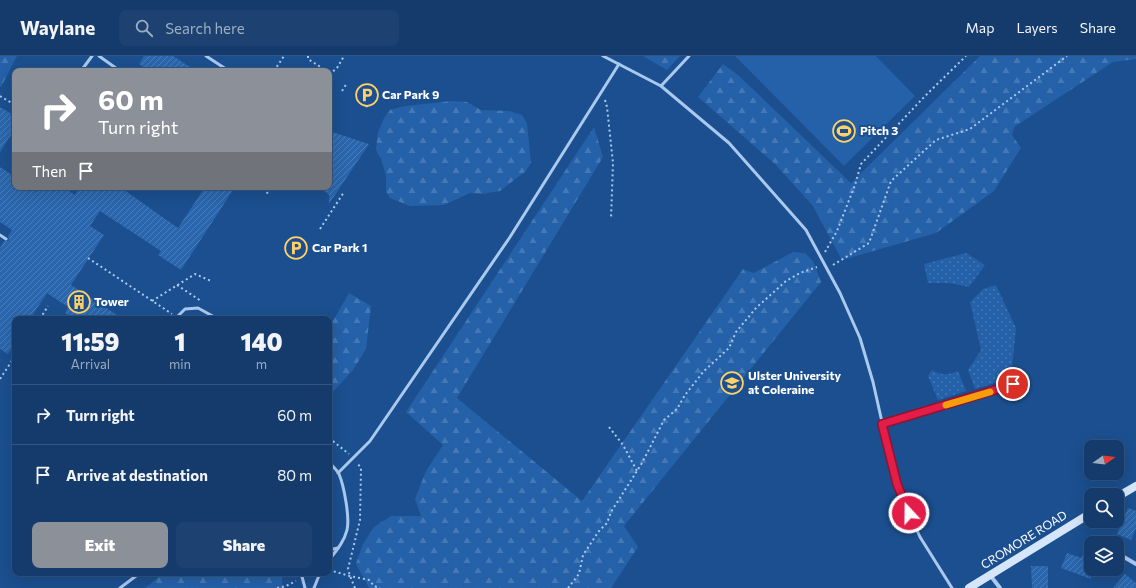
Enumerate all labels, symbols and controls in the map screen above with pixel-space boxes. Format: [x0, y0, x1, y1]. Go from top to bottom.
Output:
search box [119, 10, 399, 46]
text: Waylane [20, 16, 95, 39]
icon: search [133, 17, 155, 39]
text: Search here [165, 19, 245, 37]
text: Map [966, 19, 994, 36]
text: Layers [1016, 19, 1058, 36]
text: Share [1080, 19, 1116, 36]
text: 60 m [98, 82, 164, 116]
parking icon: Car Park 9 [354, 82, 380, 108]
icon: right [32, 84, 84, 136]
place label: Car Park 9 [382, 87, 439, 101]
text: Turn right [98, 116, 178, 138]
sports icon: Pitch 3 [831, 118, 857, 144]
place label: Pitch 3 [860, 123, 898, 137]
icon: arrive [75, 160, 97, 182]
text: Then [32, 162, 67, 180]
parking icon: Car Park 1 [283, 235, 309, 261]
place label: Car Park 1 [312, 240, 367, 254]
building icon: Tower [66, 289, 92, 315]
place label: Tower [94, 294, 129, 308]
text: 11:59 [61, 327, 120, 356]
text: 1 [174, 327, 186, 356]
text: 140 [240, 327, 283, 356]
text: Arrival [71, 356, 110, 372]
text: min [169, 356, 191, 372]
text: m [256, 356, 267, 372]
pin [996, 367, 1030, 401]
place label: Ulster University at Coleraine [748, 368, 842, 396]
school or university icon: Ulster University at Coleraine [719, 370, 745, 396]
icon: arrive [1002, 373, 1024, 395]
icon: right [32, 404, 54, 426]
text: Turn right [66, 406, 135, 424]
text: 60 m [277, 406, 312, 424]
north arrow [1084, 440, 1124, 480]
map controls [1084, 440, 1124, 576]
icon: arrive [32, 464, 54, 486]
text: Arrive at destination [66, 466, 208, 484]
text: 80 m [277, 466, 312, 484]
button: search [1084, 488, 1124, 528]
position arrow [888, 492, 930, 534]
street label: CROMORE ROAD [978, 507, 1069, 571]
button: Exit [32, 522, 168, 568]
button: Share [176, 522, 312, 568]
button: layers [1084, 536, 1124, 576]

